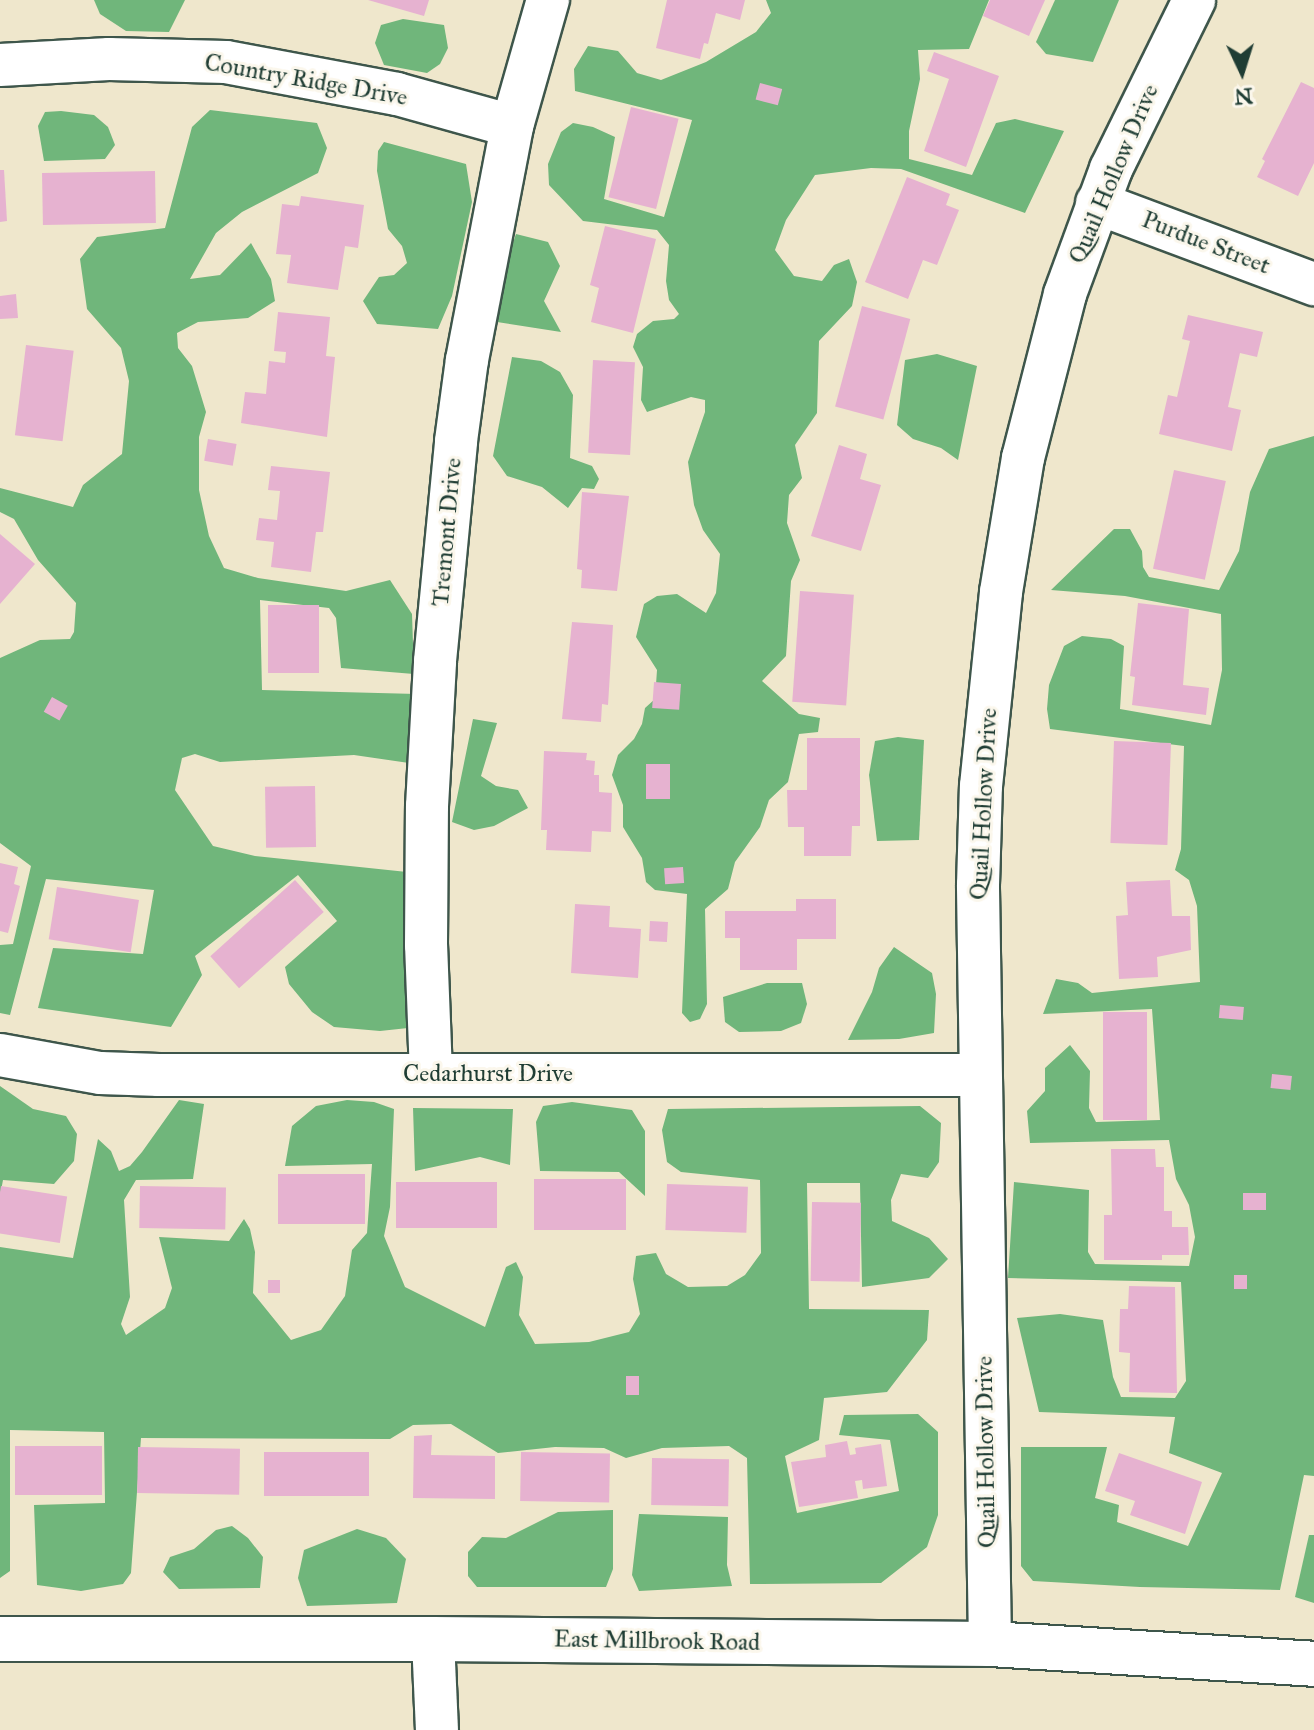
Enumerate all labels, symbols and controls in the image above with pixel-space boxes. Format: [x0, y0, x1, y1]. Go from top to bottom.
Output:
north arrow [1202, 32, 1282, 112]
street label: Country Ridge Drive [202, 48, 410, 112]
street label: Quail Hollow Drive [1063, 80, 1165, 268]
text: N [1233, 82, 1254, 111]
street label: Purdue Street [1138, 205, 1274, 281]
street label: Tremont Drive [426, 456, 468, 608]
street label: Quail Hollow Drive [965, 707, 1003, 901]
street label: Cedarhurst Drive [403, 1060, 573, 1088]
street label: Quail Hollow Drive [970, 1356, 1002, 1548]
street label: East Millbrook Road [554, 1625, 760, 1657]

